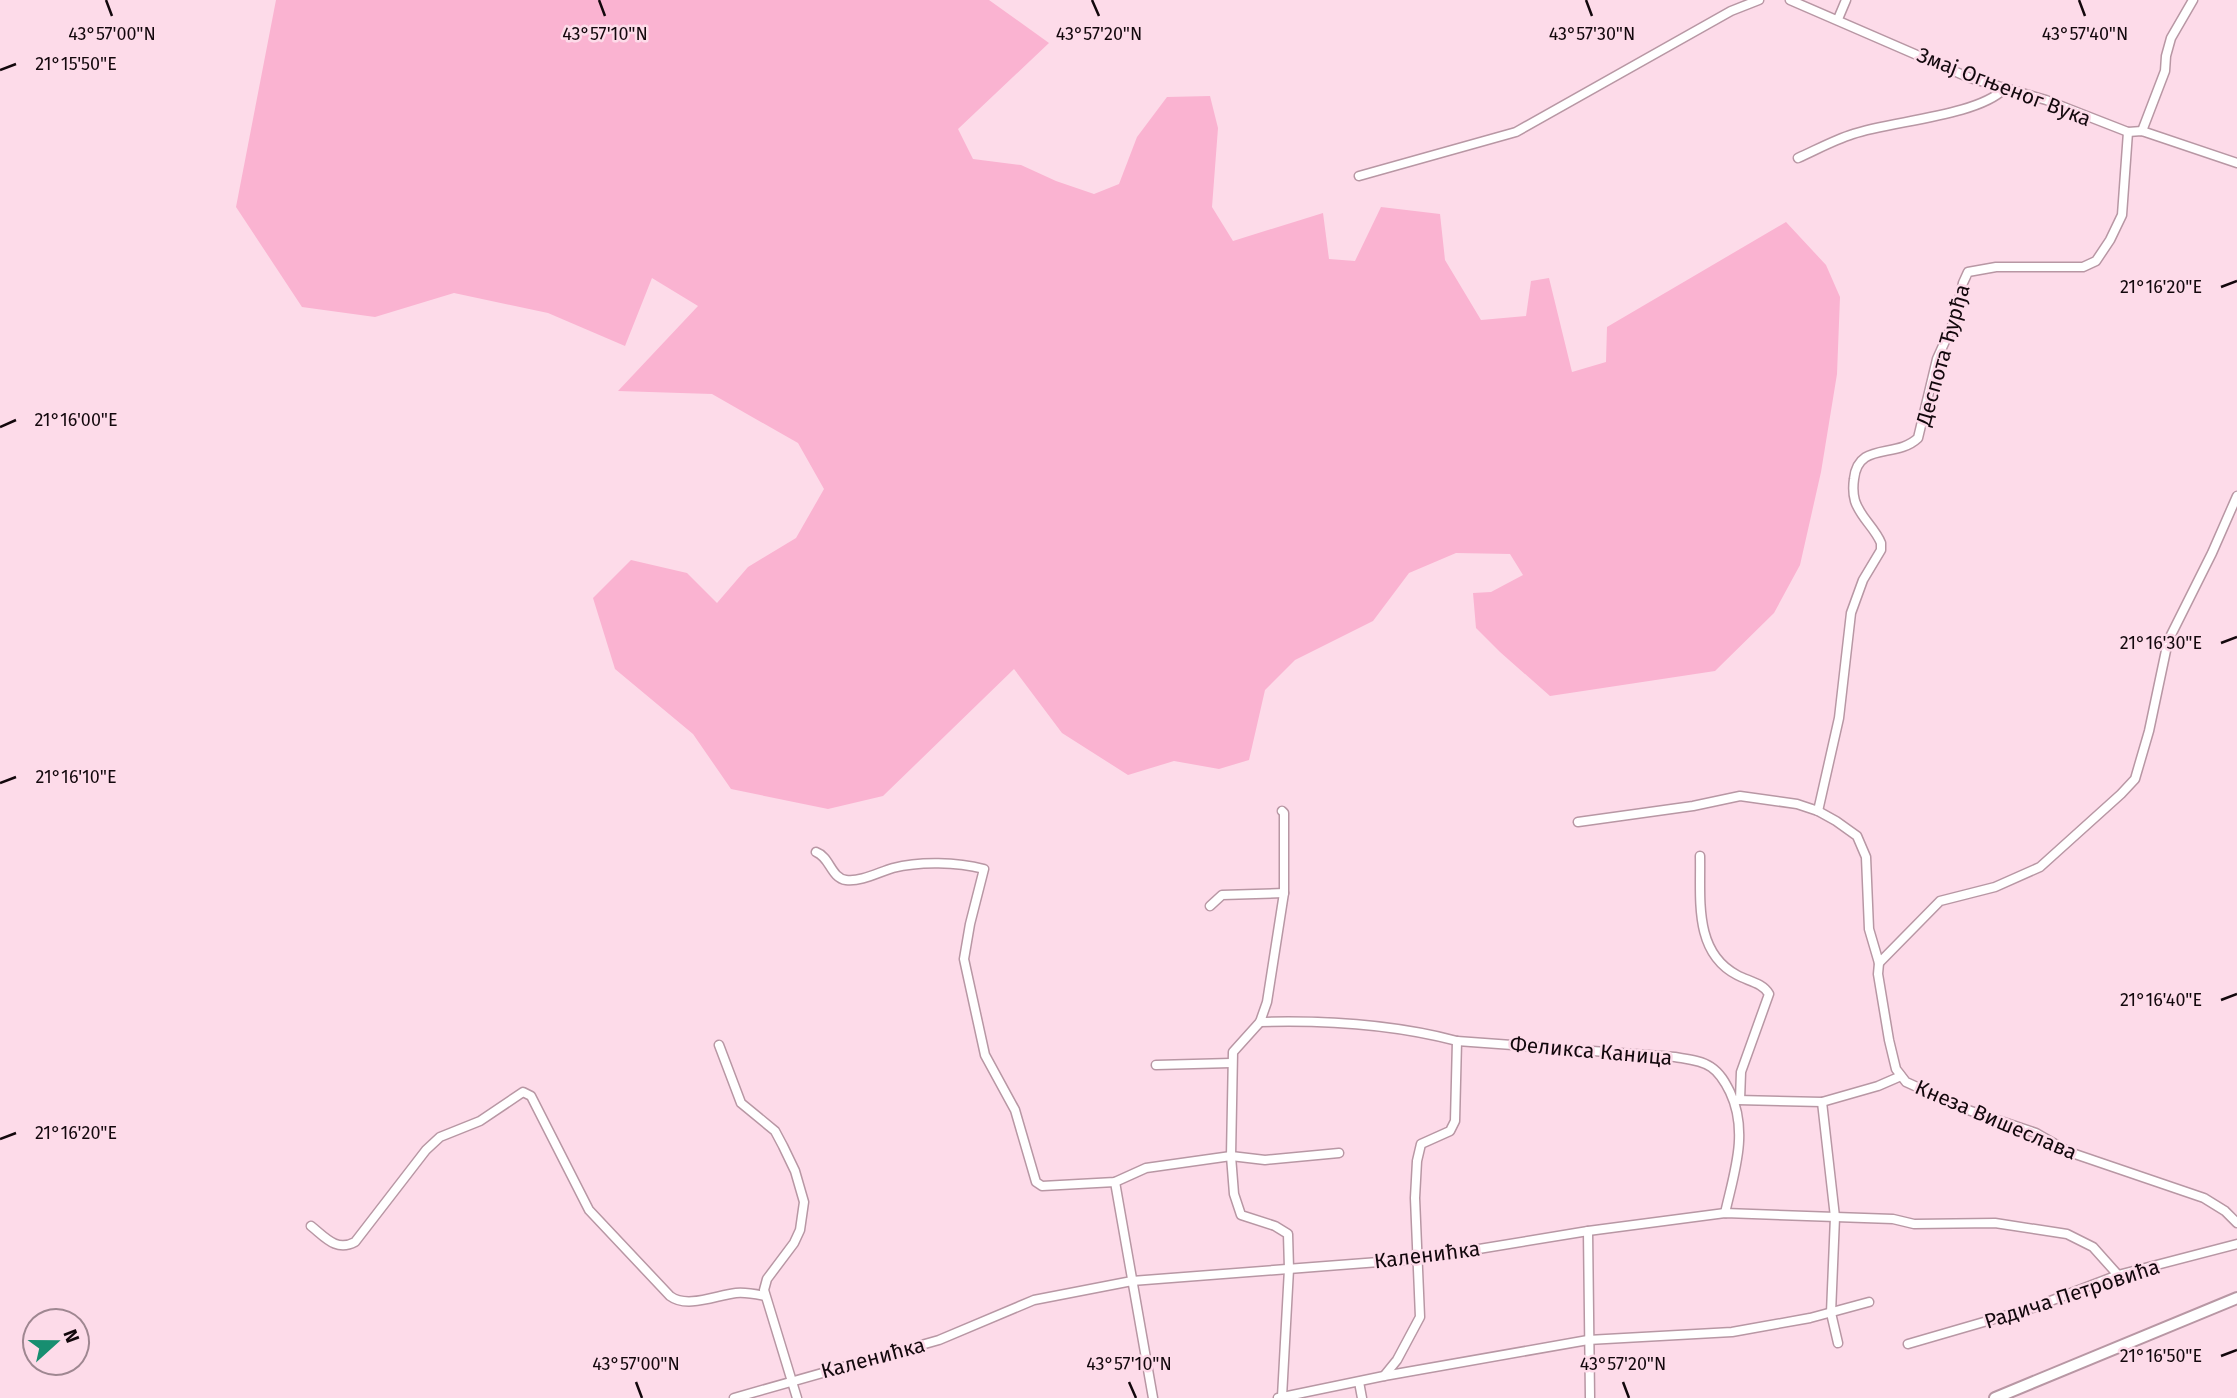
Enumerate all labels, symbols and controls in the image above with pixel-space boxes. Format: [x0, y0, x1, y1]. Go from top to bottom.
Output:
text: 43°57'00"N [68, 23, 156, 45]
text: 43°57'10"N [562, 23, 648, 45]
text: 43°57'20"N [1056, 23, 1142, 45]
text: 43°57'30"N [1549, 23, 1635, 45]
text: 43°57'40"N [2042, 23, 2128, 45]
street label: Змај Огњеног Вука [1913, 42, 2095, 132]
text: 21°15'50"E [35, 53, 117, 75]
text: 21°16'20"E [2120, 276, 2202, 298]
street label: Деспота Ђурђа [1910, 281, 1976, 430]
text: 21°16'00"E [34, 409, 118, 431]
text: 21°16'30"E [2120, 632, 2202, 654]
text: 21°16'10"E [35, 766, 117, 788]
text: 21°16'40"E [2120, 989, 2202, 1011]
street label: Феликса Каница [1509, 1031, 1673, 1071]
street label: Кнеза Вишеслава [1911, 1074, 2081, 1166]
text: 21°16'20"E [35, 1122, 117, 1144]
street label: Каленићка [1372, 1236, 1482, 1274]
street label: Радича Петровића [1981, 1253, 2163, 1335]
north arrow [21, 1307, 91, 1377]
text: N [58, 1326, 84, 1346]
street label: Каленићка [818, 1332, 928, 1384]
text: 21°16'50"E [2120, 1345, 2202, 1367]
text: 43°57'00"N [592, 1353, 680, 1375]
text: 43°57'10"N [1086, 1353, 1172, 1375]
text: 43°57'20"N [1580, 1353, 1666, 1375]

